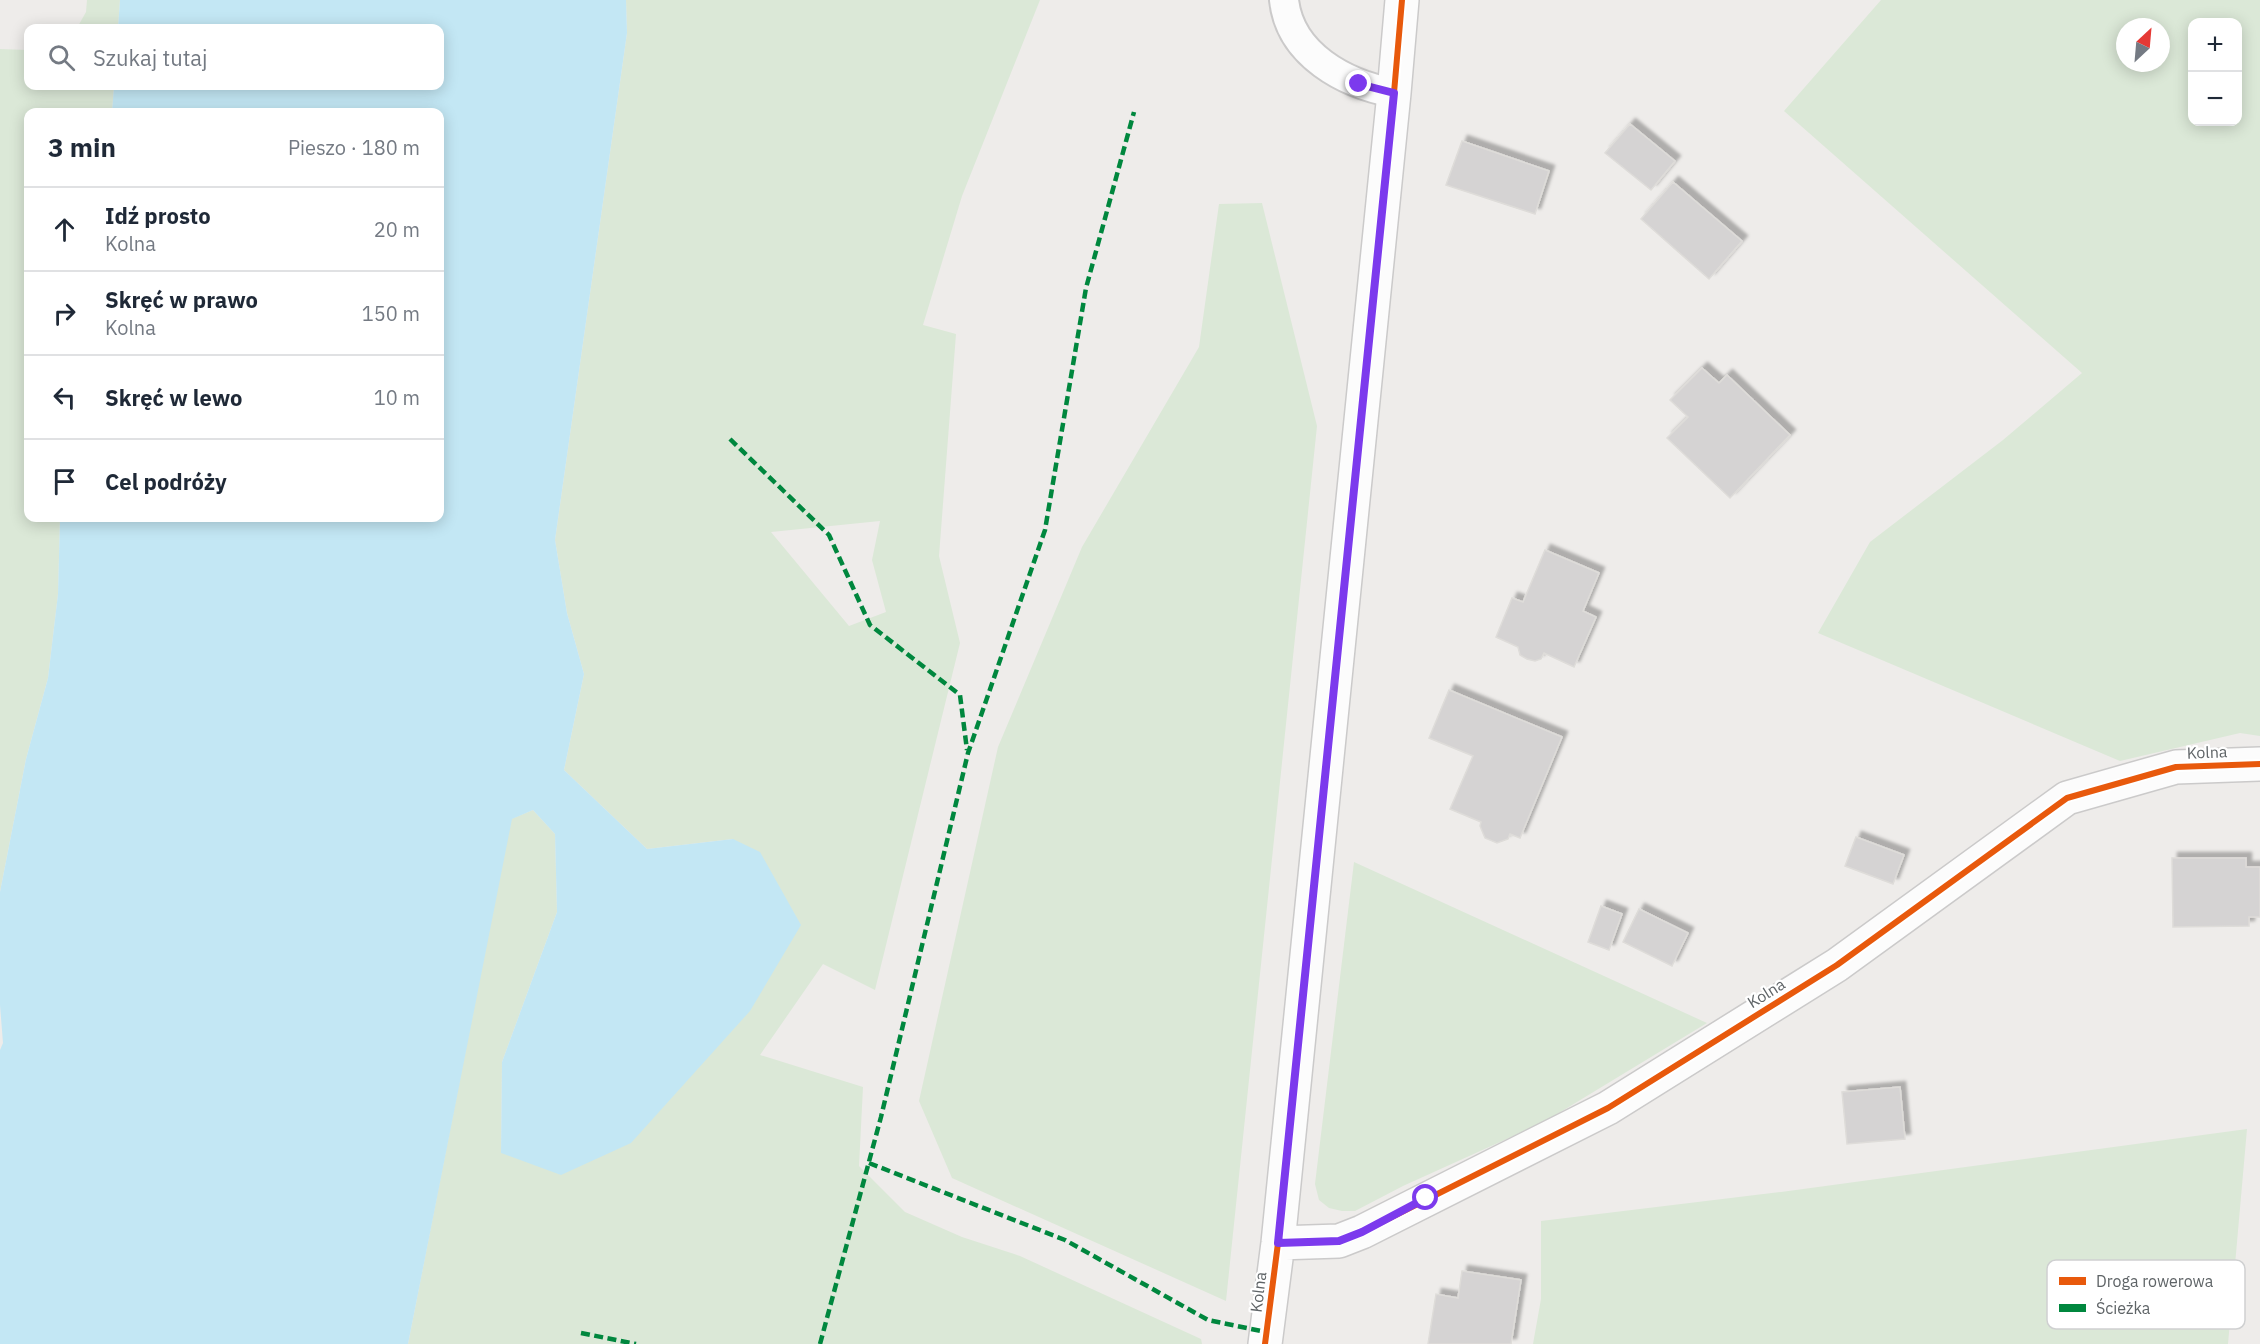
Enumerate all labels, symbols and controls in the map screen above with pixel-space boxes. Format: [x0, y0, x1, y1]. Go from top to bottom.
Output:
north arrow [2116, 18, 2170, 72]
map controls [2188, 18, 2242, 126]
button: + [2188, 18, 2242, 72]
search box [24, 24, 444, 90]
icon: search [45, 41, 78, 74]
text: Szukaj tutaj [93, 43, 208, 72]
route end [1345, 70, 1371, 96]
button: − [2188, 72, 2242, 126]
text: 3 min [48, 130, 116, 164]
text: Pieszo · 180 m [288, 134, 420, 161]
text: Idź prosto [105, 201, 211, 230]
icon: ahead [48, 213, 81, 246]
text: 20 m [374, 216, 420, 243]
text: Kolna [105, 230, 156, 257]
text: Skręć w prawo [105, 285, 258, 314]
icon: right [48, 297, 81, 330]
text: 150 m [362, 300, 420, 327]
text: Kolna [105, 314, 156, 341]
icon: left [48, 381, 81, 414]
text: Skręć w lewo [105, 383, 242, 412]
text: 10 m [374, 384, 420, 411]
icon: arrive [48, 465, 81, 498]
text: Cel podróży [105, 467, 227, 496]
street label: Kolna [2186, 741, 2228, 763]
street label: Kolna [1743, 974, 1789, 1012]
route start [1412, 1184, 1438, 1210]
legend [2047, 1260, 2245, 1329]
street label: Kolna [1246, 1270, 1270, 1313]
text: Droga rowerowa [2096, 1271, 2214, 1291]
text: Ścieżka [2096, 1297, 2151, 1318]

